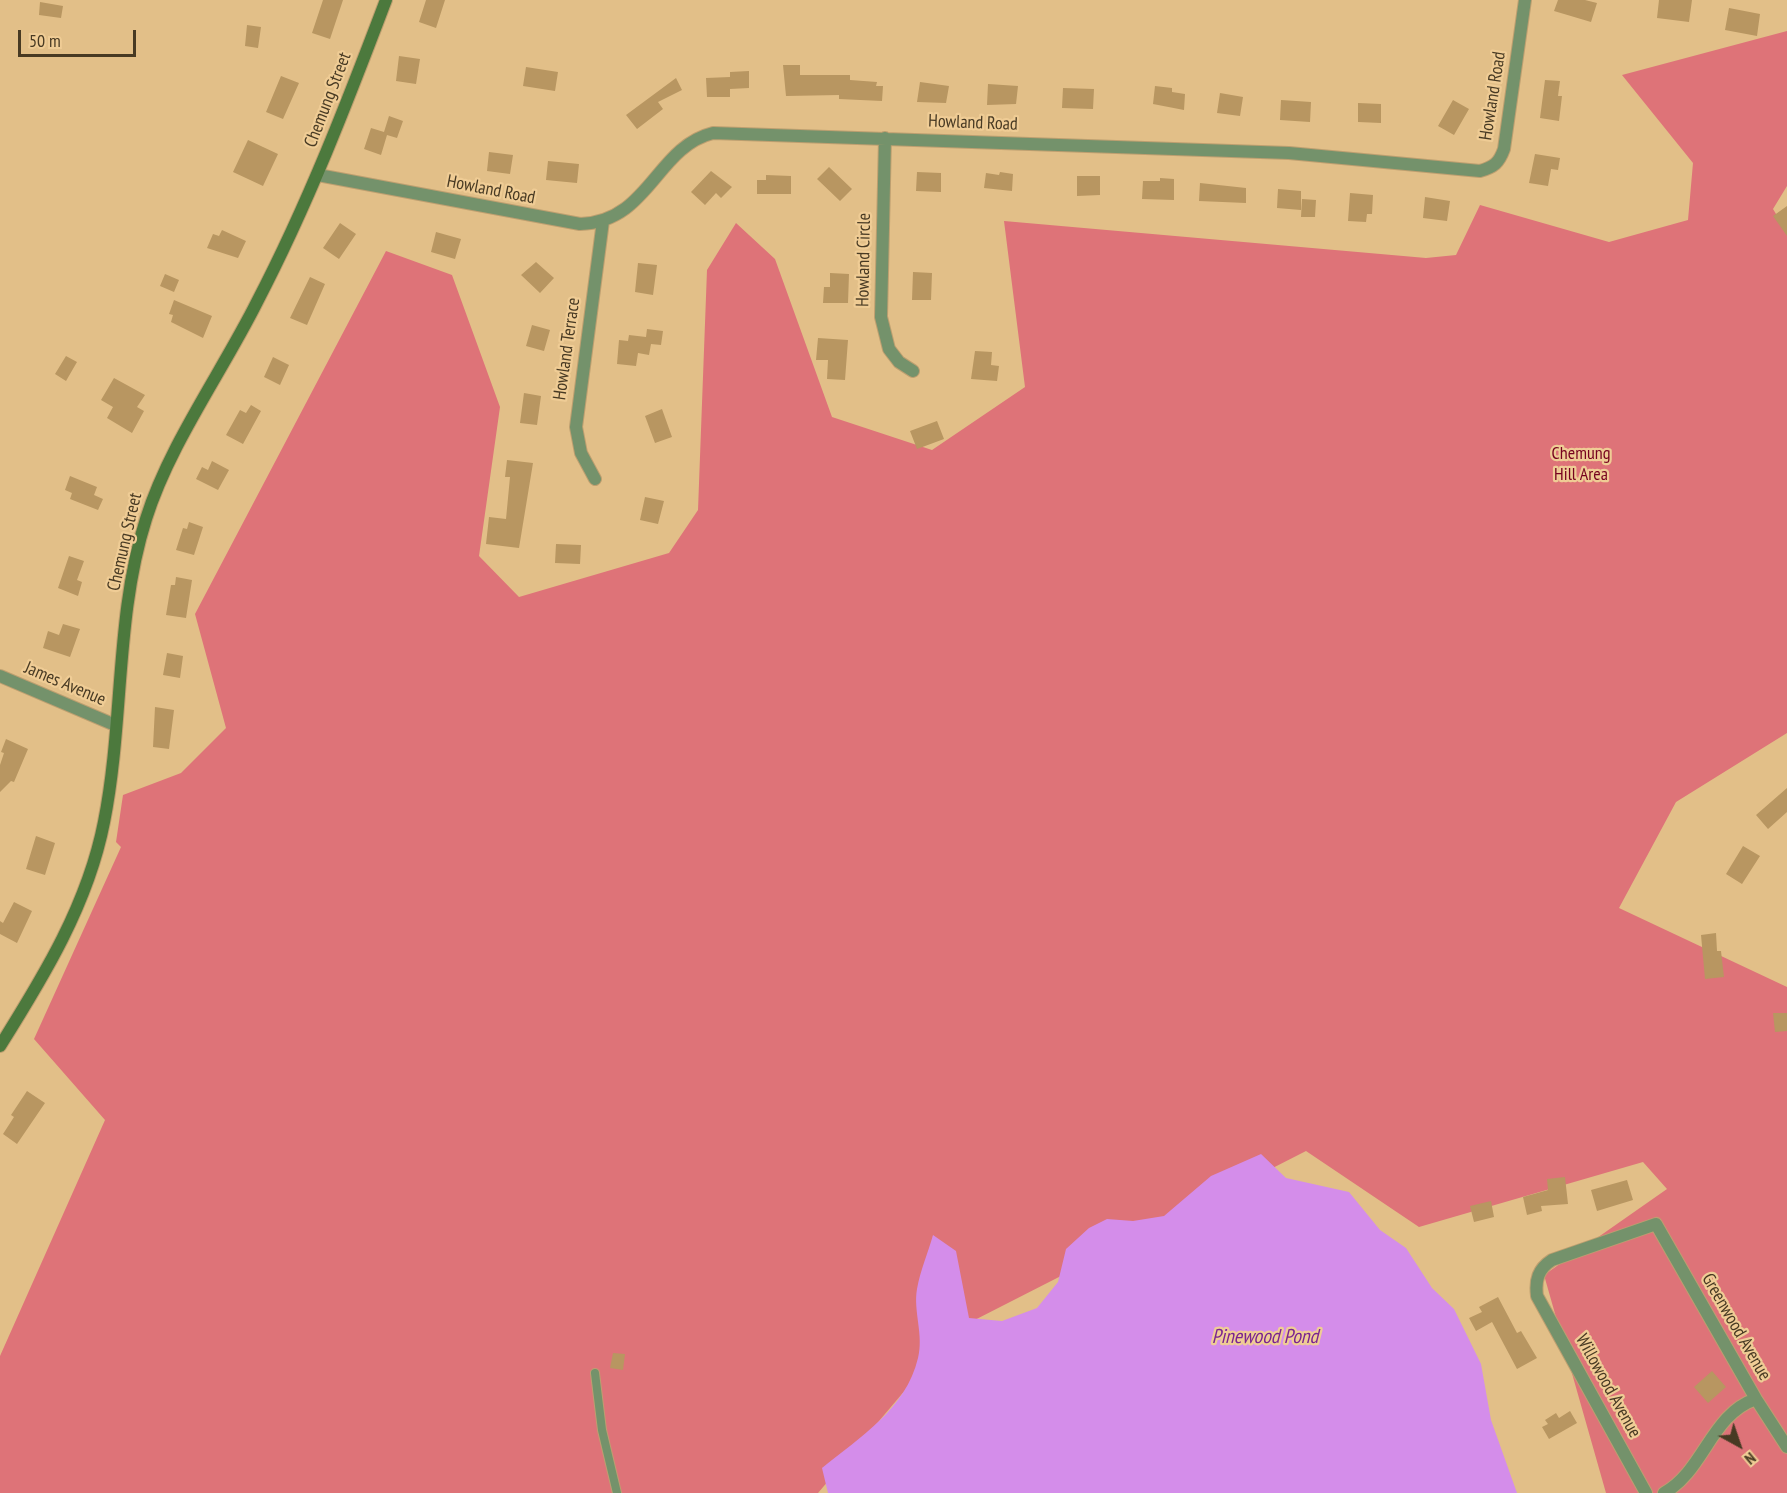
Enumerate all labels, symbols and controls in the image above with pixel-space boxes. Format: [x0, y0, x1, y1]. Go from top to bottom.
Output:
scale bar [21, 18, 140, 56]
text: 50 m [29, 29, 61, 52]
street label: Chemung Street [300, 50, 356, 150]
street label: Howland Road [1475, 50, 1511, 142]
street label: Howland Road [928, 111, 1018, 135]
street label: Howland Road [445, 171, 537, 209]
street label: Howland Circle [852, 213, 876, 307]
street label: Howland Terrace [549, 296, 585, 402]
park label: Chemung Hill Area [1552, 443, 1610, 486]
street label: Chemung Street [103, 491, 147, 593]
street label: James Avenue [21, 657, 109, 711]
street label: Greenwood Avenue [1697, 1270, 1775, 1384]
water label: Pinewood Pond [1212, 1325, 1318, 1349]
street label: Willowood Avenue [1571, 1330, 1645, 1442]
north arrow [1709, 1415, 1769, 1475]
text: N [1741, 1448, 1760, 1469]

